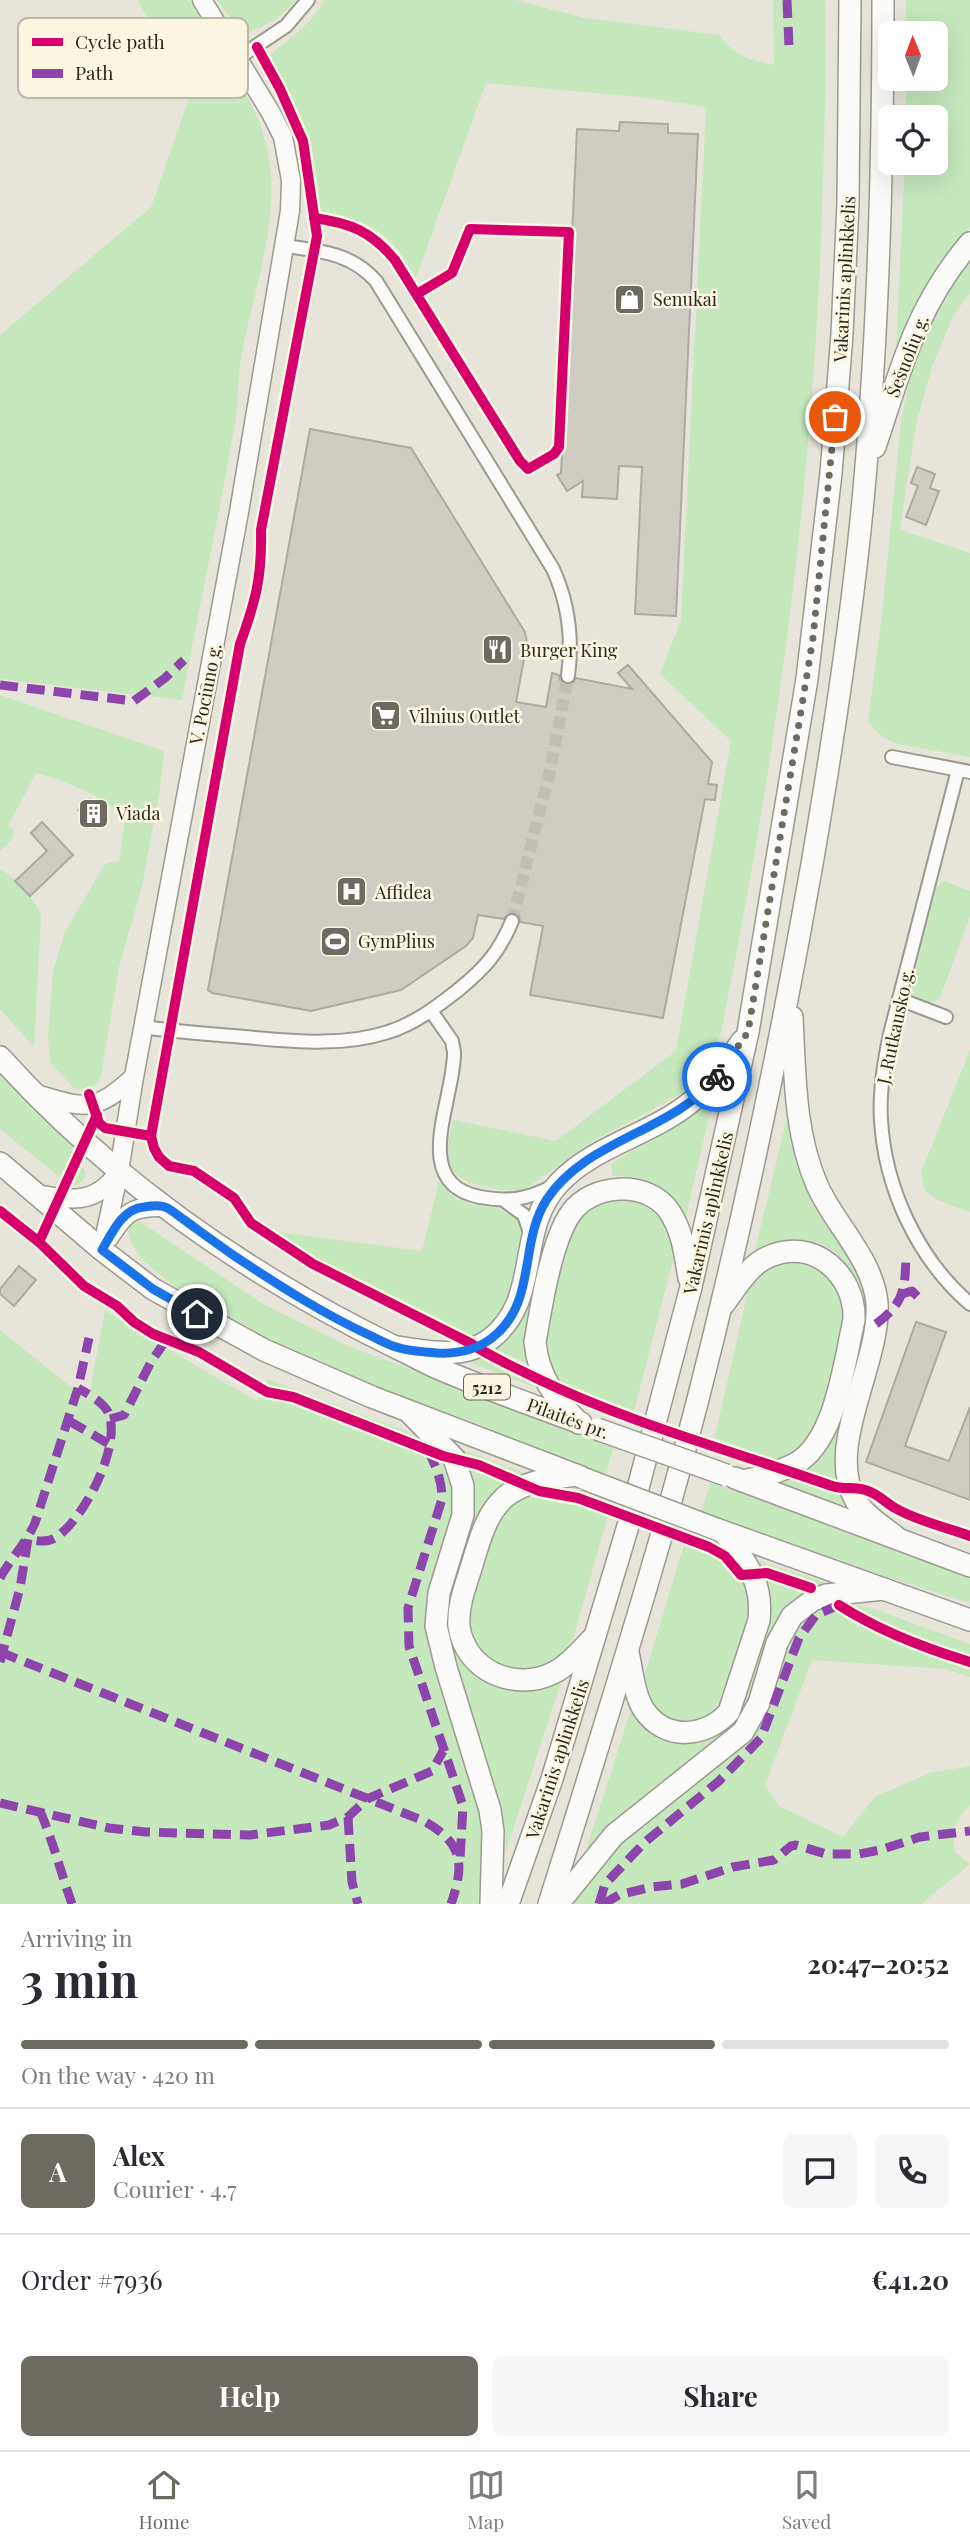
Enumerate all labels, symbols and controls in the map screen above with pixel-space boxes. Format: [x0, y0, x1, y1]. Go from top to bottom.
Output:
legend [18, 18, 248, 98]
north arrow [878, 21, 948, 91]
map controls [878, 21, 948, 175]
text: Cycle path [75, 28, 165, 54]
text: Path [75, 59, 113, 85]
button: locate [878, 105, 948, 175]
street label: Vakarinis aplinkkelis [828, 195, 860, 364]
shop icon: Senukai [613, 282, 647, 316]
place label: Senukai [653, 287, 717, 311]
street label: Šešuolių g. [880, 311, 934, 401]
pin [805, 387, 865, 447]
icon: bag [816, 398, 854, 436]
restaurant icon: Burger King [480, 633, 514, 667]
place label: Burger King [520, 638, 618, 662]
street label: V. Pociūno g. [183, 641, 227, 748]
supermarket icon: Vilnius Outlet [369, 699, 403, 733]
place label: Vilnius Outlet [408, 704, 521, 728]
building icon: Viada [76, 796, 110, 830]
place label: Viada [115, 801, 161, 825]
hospital icon: Affidea [335, 875, 369, 909]
place label: Affidea [374, 880, 432, 904]
sports icon: GymPlius [318, 924, 352, 958]
place label: GymPlius [358, 929, 435, 953]
street label: J. Rutkausko g. [871, 966, 919, 1087]
courier [682, 1042, 752, 1112]
icon: bike [698, 1058, 736, 1096]
street label: Vakarinis aplinkkelis [677, 1129, 738, 1298]
pin [167, 1284, 227, 1344]
icon: home [178, 1295, 216, 1333]
road number: 5212 [464, 1374, 510, 1400]
street label: Pilaitės pr. [524, 1392, 612, 1444]
street label: Vakarinis aplinkkelis [520, 1676, 594, 1843]
text: Arriving in [21, 1922, 133, 1953]
text: 20:47–20:52 [807, 1946, 949, 1981]
text: 3 min [21, 1948, 138, 2010]
text: On the way · 420 m [21, 2059, 215, 2090]
button: chat [783, 2134, 857, 2208]
button: phone [875, 2134, 949, 2208]
text: Alex [113, 2138, 165, 2173]
text: A [49, 2154, 67, 2189]
text: Courier · 4.7 [113, 2173, 237, 2204]
text: Order #7936 [21, 2262, 163, 2297]
text: €41.20 [871, 2262, 949, 2297]
button: Help [21, 2356, 478, 2436]
button: Share [492, 2356, 949, 2436]
tab: Home [139, 2466, 190, 2534]
tab: Map [467, 2466, 505, 2534]
tab: Saved [782, 2466, 831, 2534]

